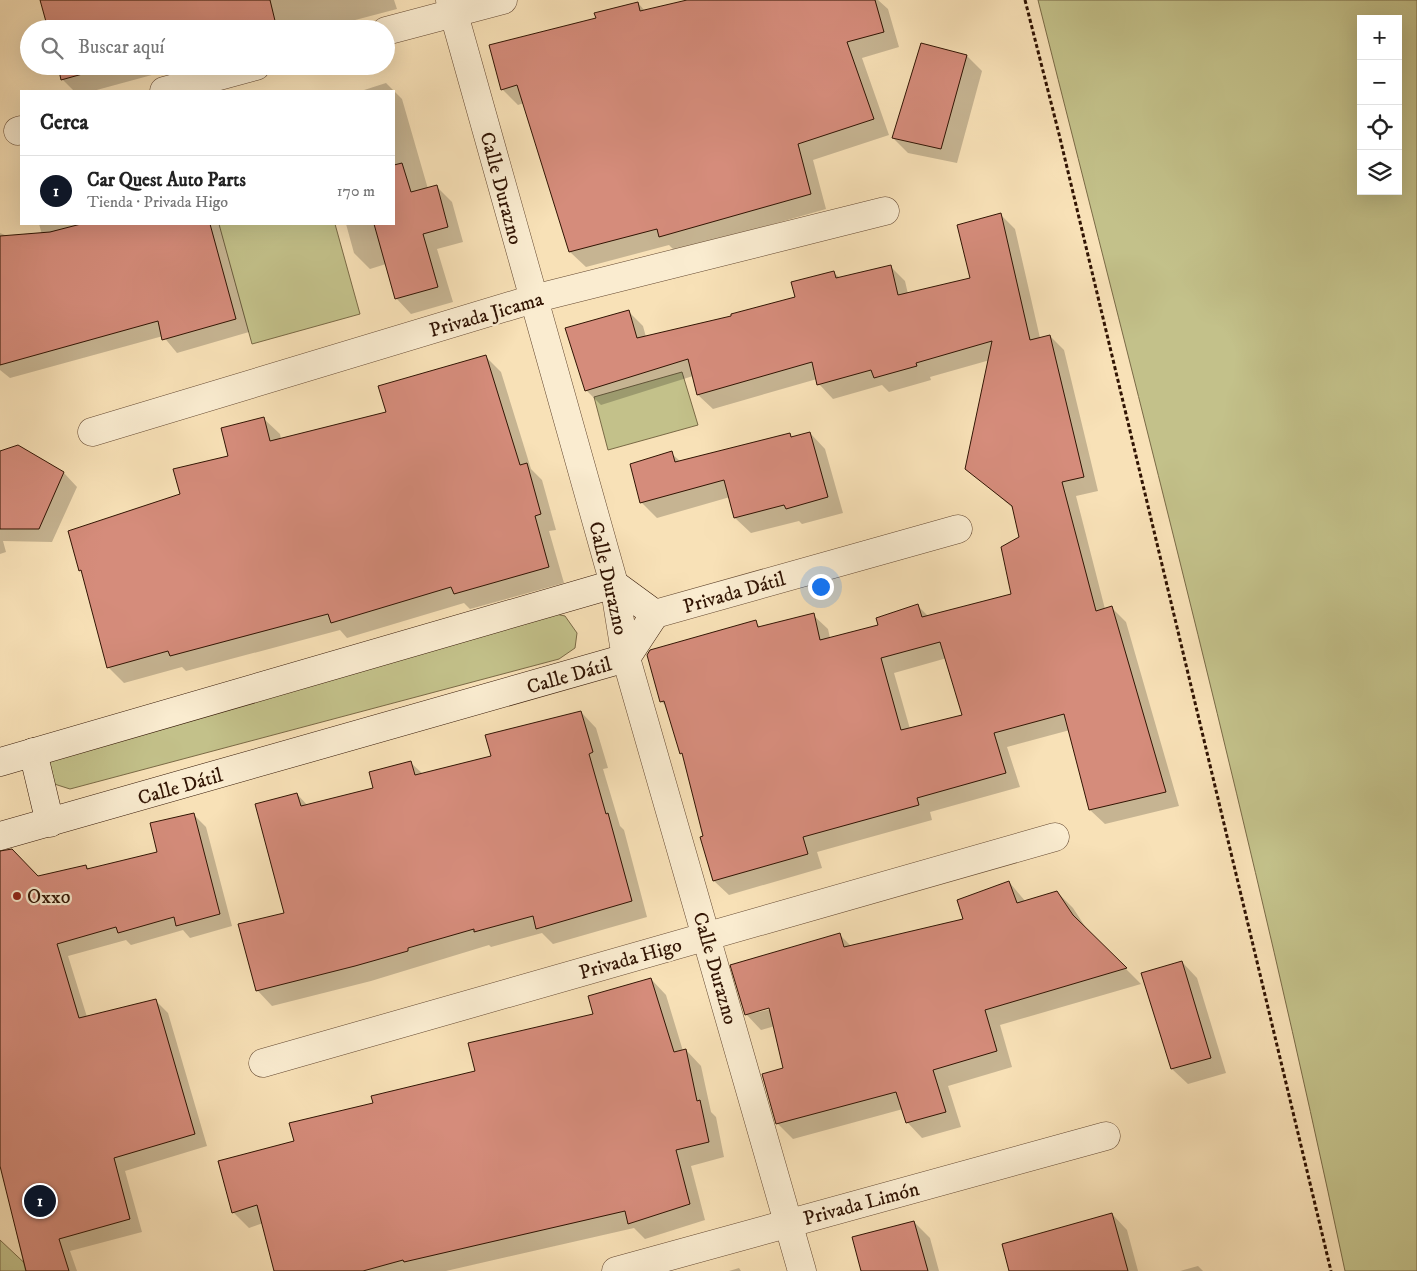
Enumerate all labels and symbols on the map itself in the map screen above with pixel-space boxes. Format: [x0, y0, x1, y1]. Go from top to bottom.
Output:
street label: Calle Durazno [474, 129, 528, 247]
street label: Privada Jicama [426, 287, 547, 344]
street label: Calle Durazno [582, 519, 633, 637]
street label: Privada Dátil [680, 567, 788, 620]
your location [808, 574, 834, 600]
street label: Calle Dátil [524, 652, 615, 700]
street label: Calle Dátil [135, 763, 226, 811]
place label: Oxxo [27, 885, 70, 910]
marker: Oxxo [11, 890, 23, 902]
street label: Calle Durazno [687, 909, 743, 1027]
street label: Privada Higo [576, 933, 685, 986]
street label: Privada Limón [801, 1177, 923, 1232]
pin: 1 [24, 1182, 56, 1220]

